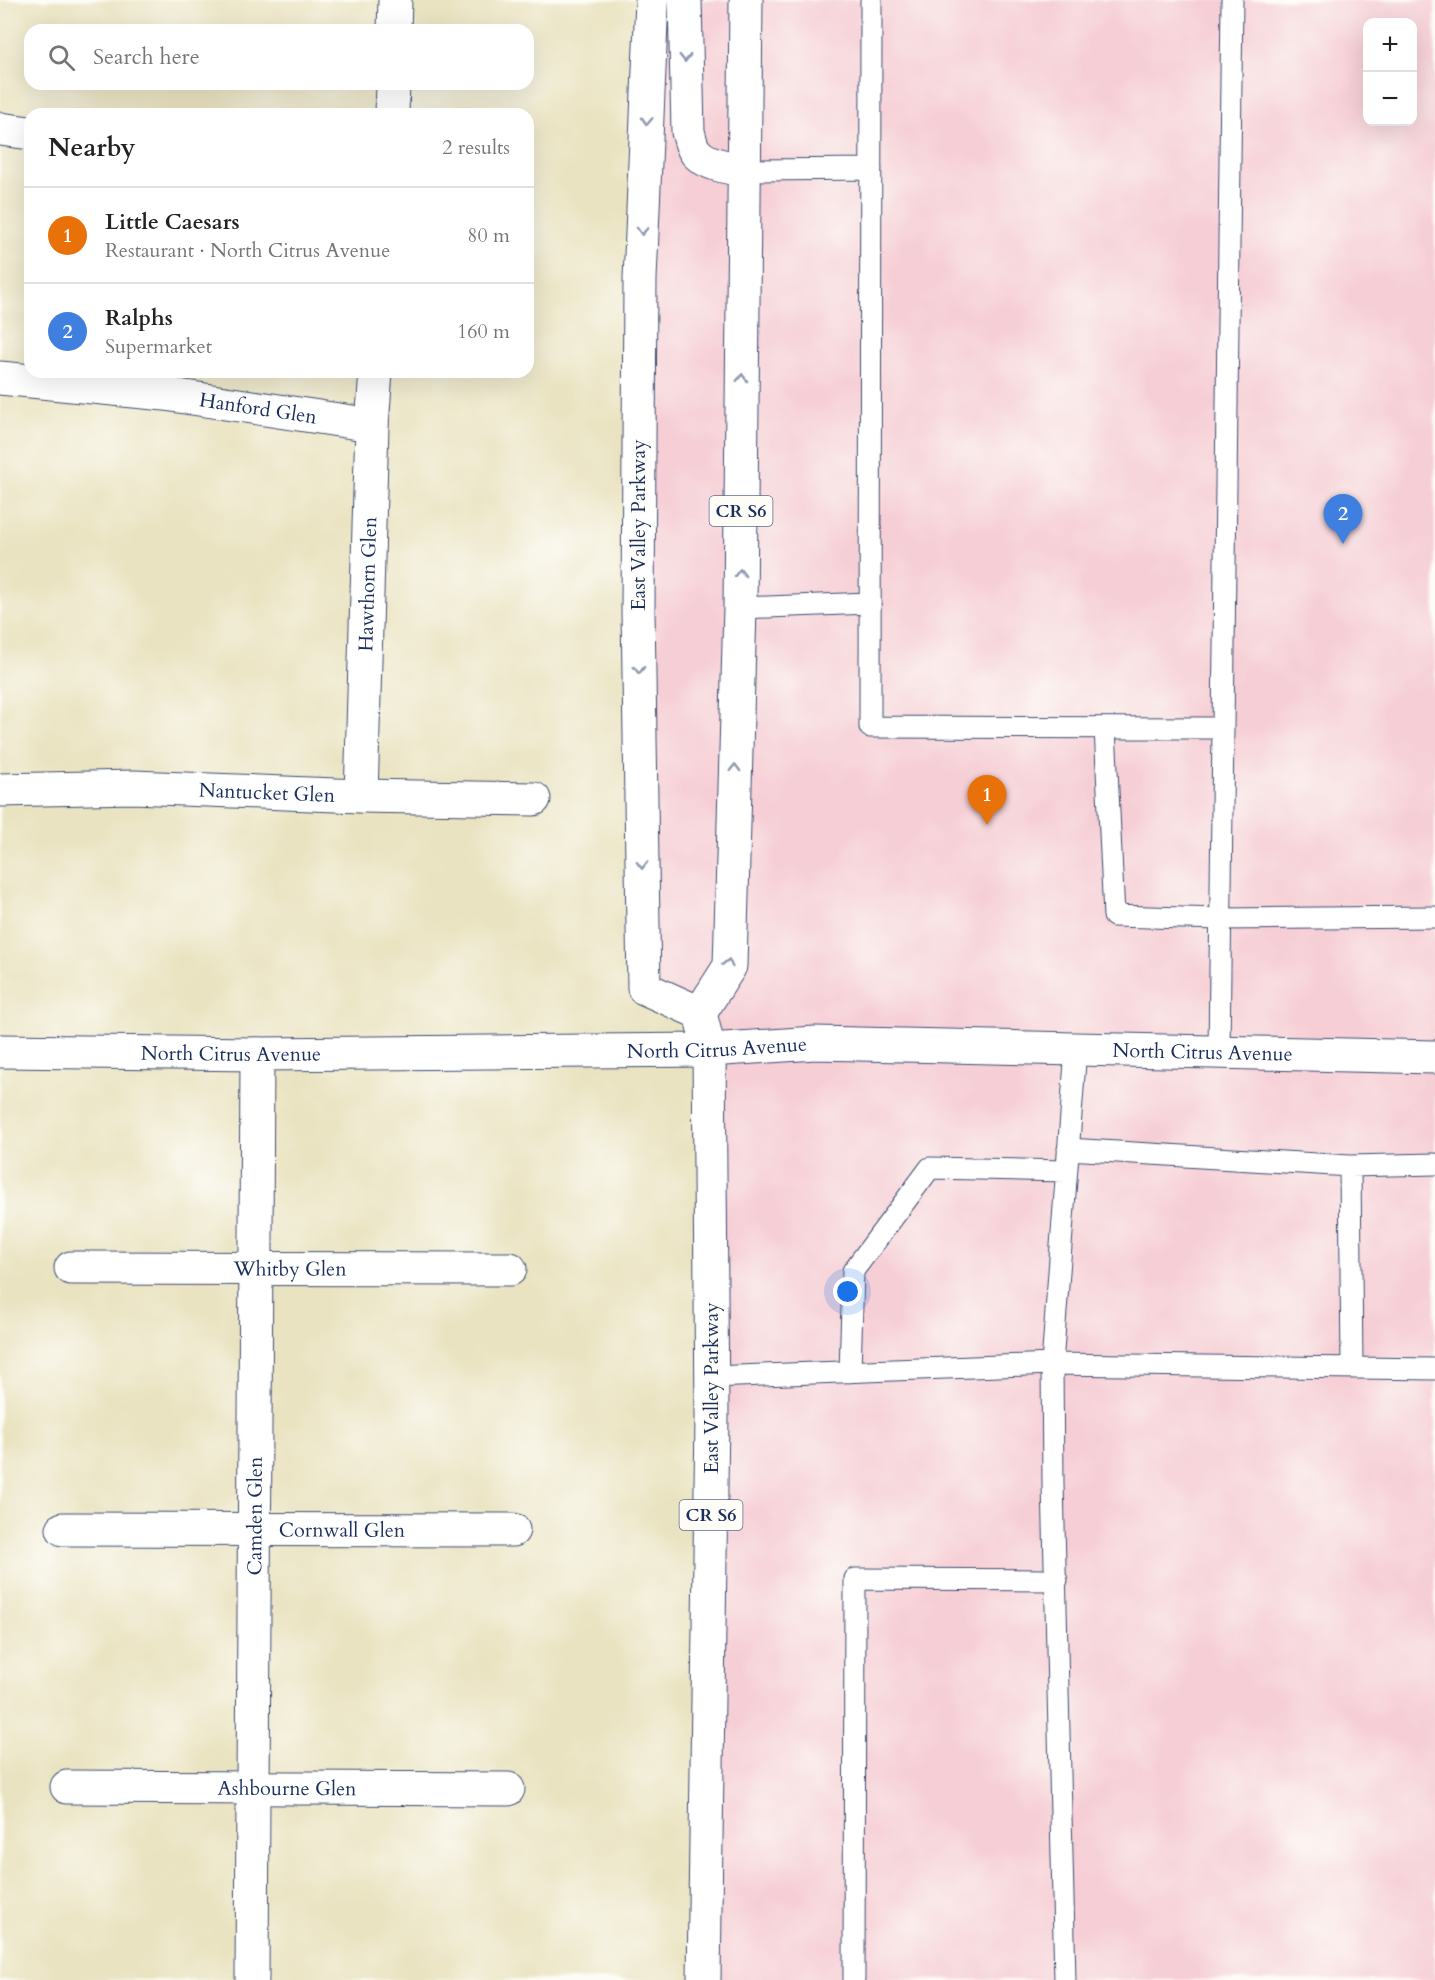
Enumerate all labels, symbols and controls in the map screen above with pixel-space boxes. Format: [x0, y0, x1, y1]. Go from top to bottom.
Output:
map controls [1363, 18, 1417, 126]
button: + [1363, 18, 1417, 72]
search box [24, 24, 534, 90]
icon: search [45, 41, 78, 74]
text: Search here [93, 42, 200, 72]
one-way arrow [679, 54, 691, 63]
button: − [1363, 72, 1417, 126]
one-way arrow [640, 117, 653, 126]
text: Nearby [48, 130, 136, 165]
text: 2 results [442, 134, 510, 161]
text: Little Caesars [105, 207, 240, 237]
text: 1 [62, 222, 73, 249]
text: 80 m [467, 222, 510, 249]
one-way arrow [636, 227, 648, 236]
text: Restaurant · North Citrus Avenue [105, 237, 390, 264]
text: Ralphs [105, 303, 173, 333]
text: 2 [62, 318, 73, 345]
text: 160 m [457, 318, 510, 345]
text: Supermarket [105, 333, 212, 360]
one-way arrow [736, 374, 748, 383]
street label: Hanford Glen [198, 386, 319, 431]
street label: East Valley Parkway [625, 439, 652, 611]
pin: 2 [1324, 494, 1362, 544]
road number: CR S6 [710, 496, 772, 526]
street label: Hawthorn Glen [352, 516, 383, 652]
one-way arrow [734, 569, 746, 578]
one-way arrow [632, 665, 645, 674]
one-way arrow [728, 764, 741, 773]
pin: 1 [968, 776, 1006, 825]
street label: Nantucket Glen [198, 777, 336, 809]
one-way arrow [635, 860, 648, 869]
one-way arrow [721, 958, 734, 968]
street label: North Citrus Avenue [627, 1031, 808, 1065]
street label: North Citrus Avenue [1112, 1037, 1293, 1068]
street label: North Citrus Avenue [141, 1040, 321, 1068]
street label: Whitby Glen [232, 1255, 347, 1283]
your location [833, 1277, 862, 1306]
street label: East Valley Parkway [698, 1302, 725, 1474]
street label: Camden Glen [241, 1456, 269, 1575]
road number: CR S6 [680, 1500, 742, 1530]
street label: Cornwall Glen [279, 1516, 406, 1544]
street label: Ashbourne Glen [217, 1775, 357, 1802]

